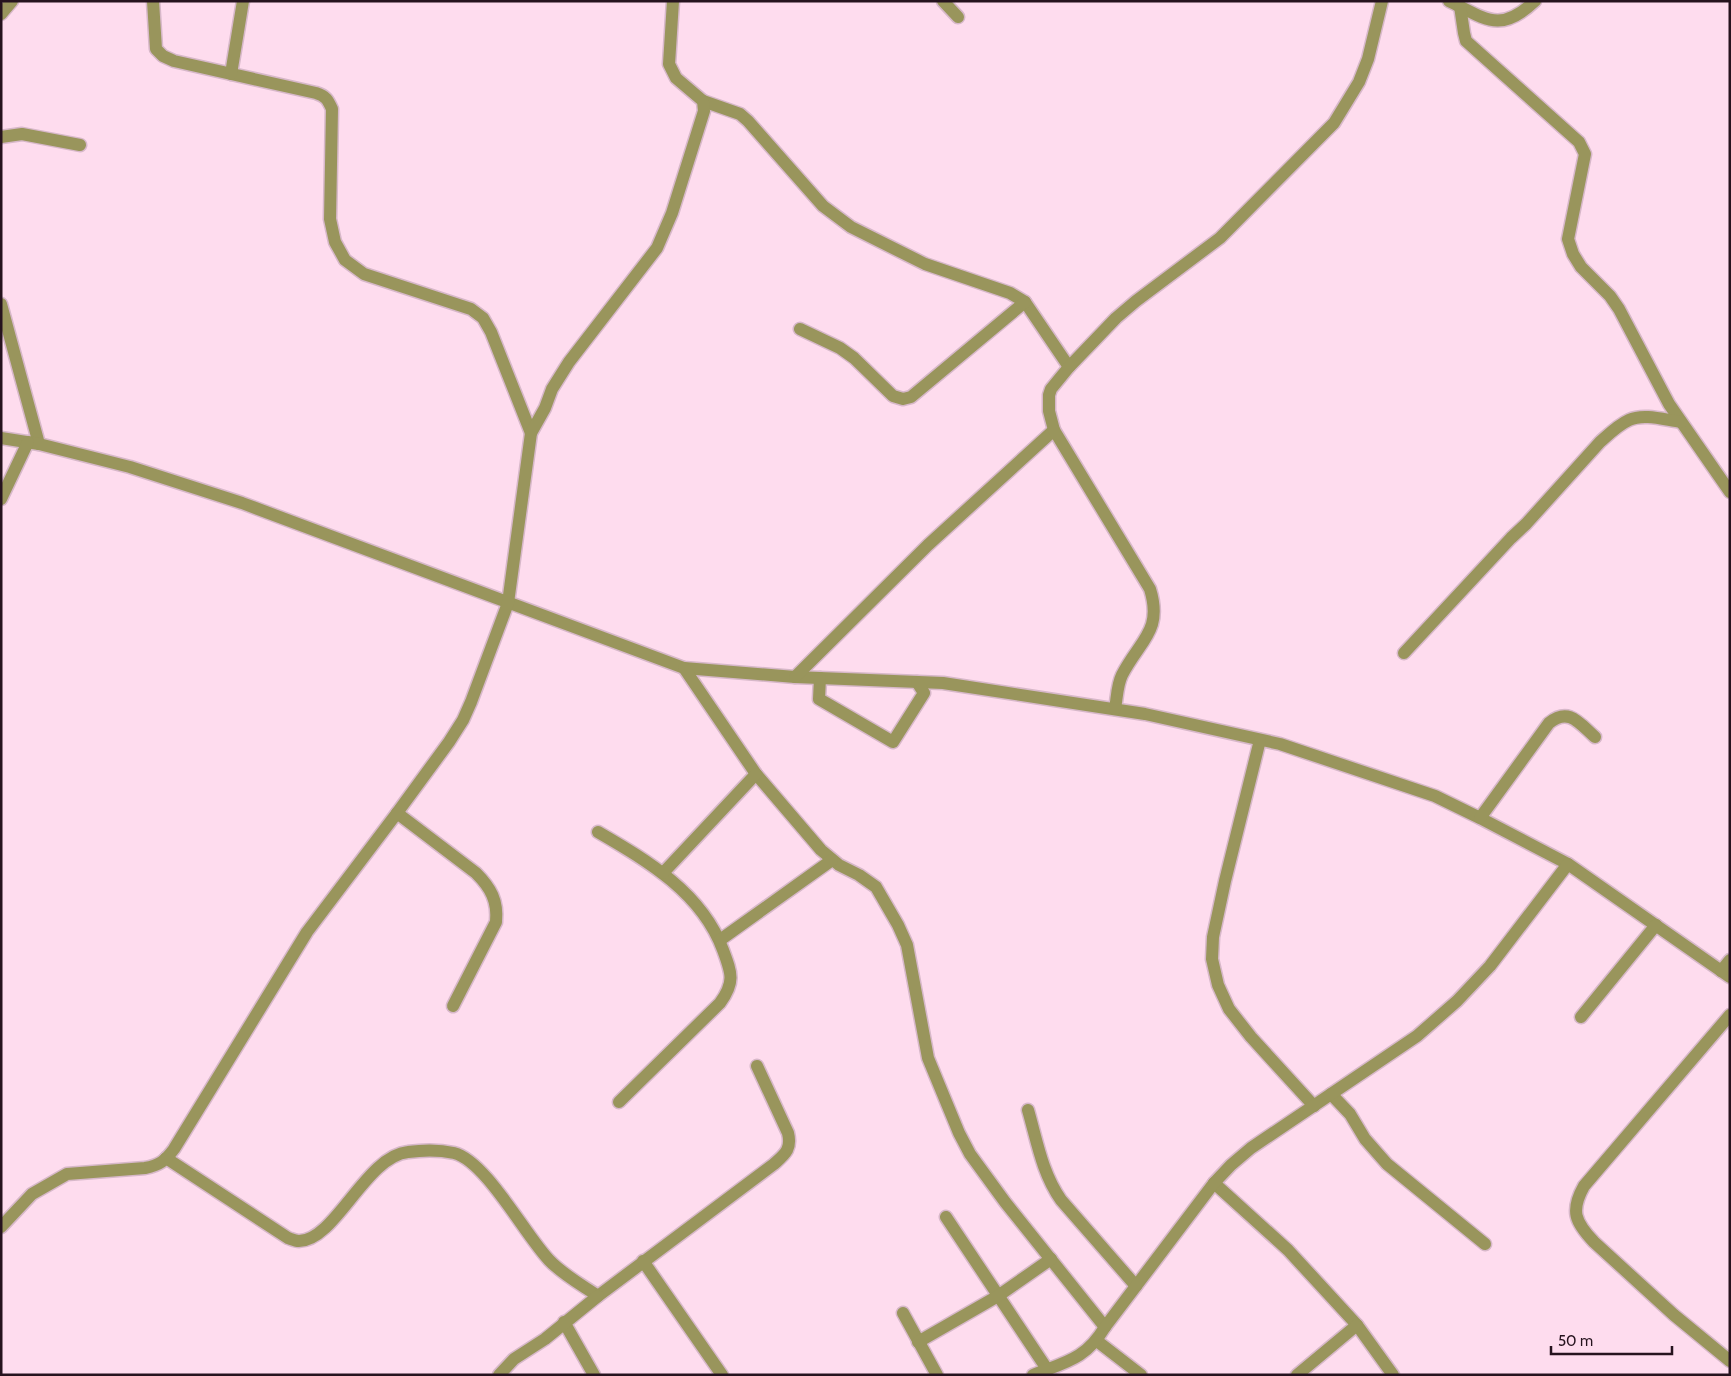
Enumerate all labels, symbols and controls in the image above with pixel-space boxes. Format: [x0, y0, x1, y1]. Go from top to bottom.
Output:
scale bar [1551, 1324, 1672, 1356]
text: 50 m [1558, 1332, 1593, 1350]

